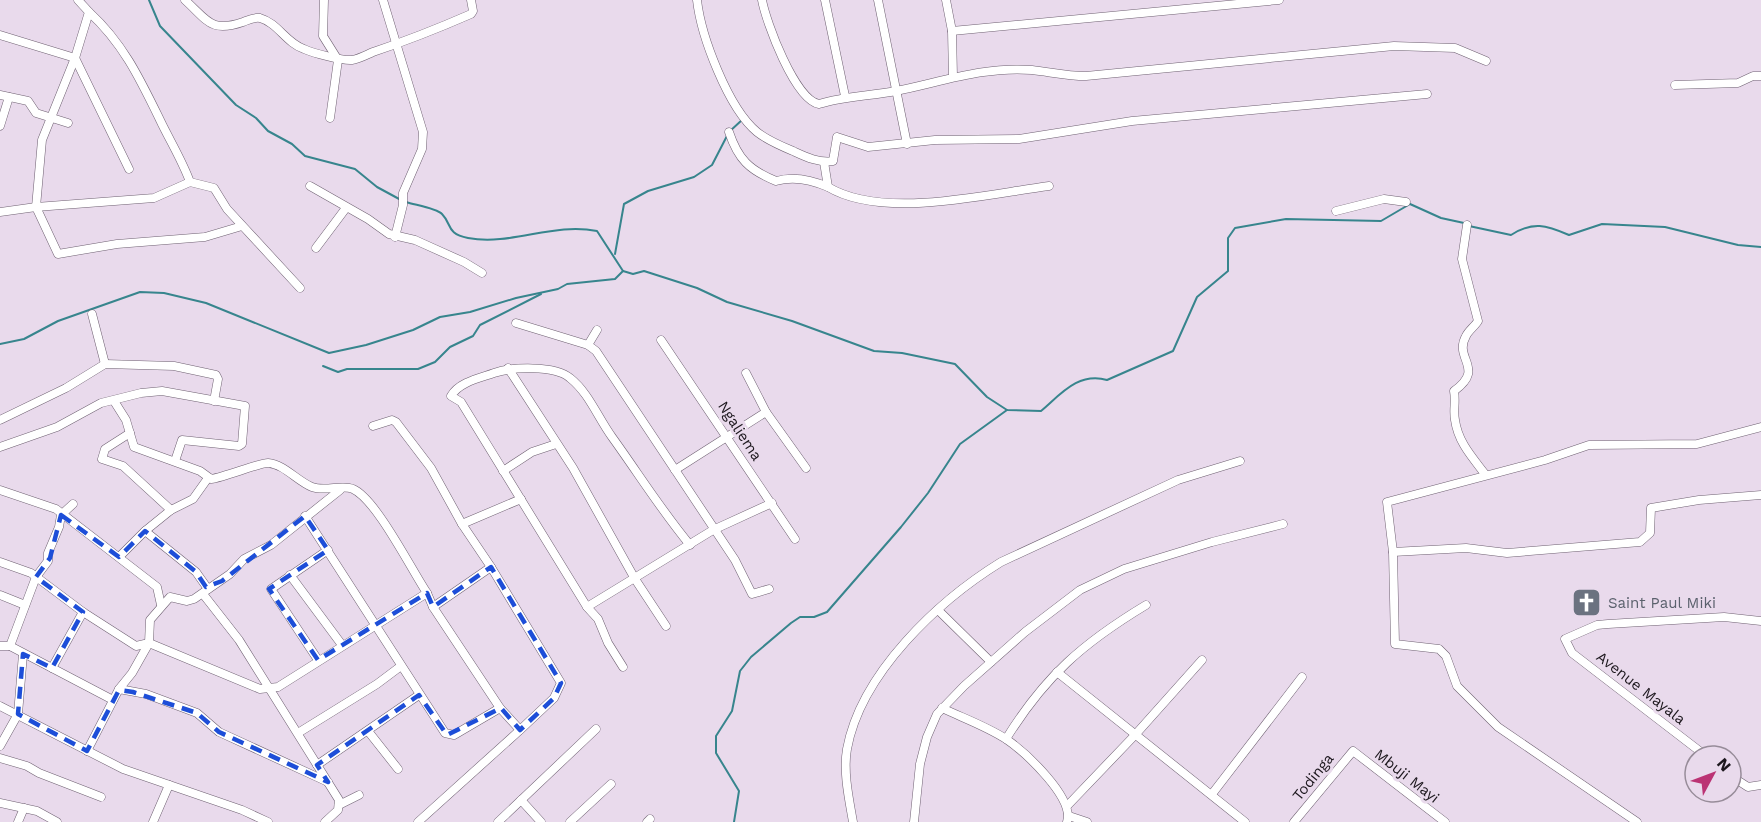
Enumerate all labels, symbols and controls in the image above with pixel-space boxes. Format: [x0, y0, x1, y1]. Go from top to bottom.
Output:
street label: Ngaliema [714, 398, 766, 465]
church icon: Saint Paul Miki [1571, 587, 1603, 619]
place label: Saint Paul Miki [1608, 594, 1716, 612]
street label: Avenue Mayala [1593, 648, 1690, 729]
north arrow [1683, 744, 1743, 804]
street label: Mbuji Mayi [1371, 745, 1443, 807]
street label: Todinga [1289, 749, 1338, 804]
text: N [1713, 754, 1735, 775]

